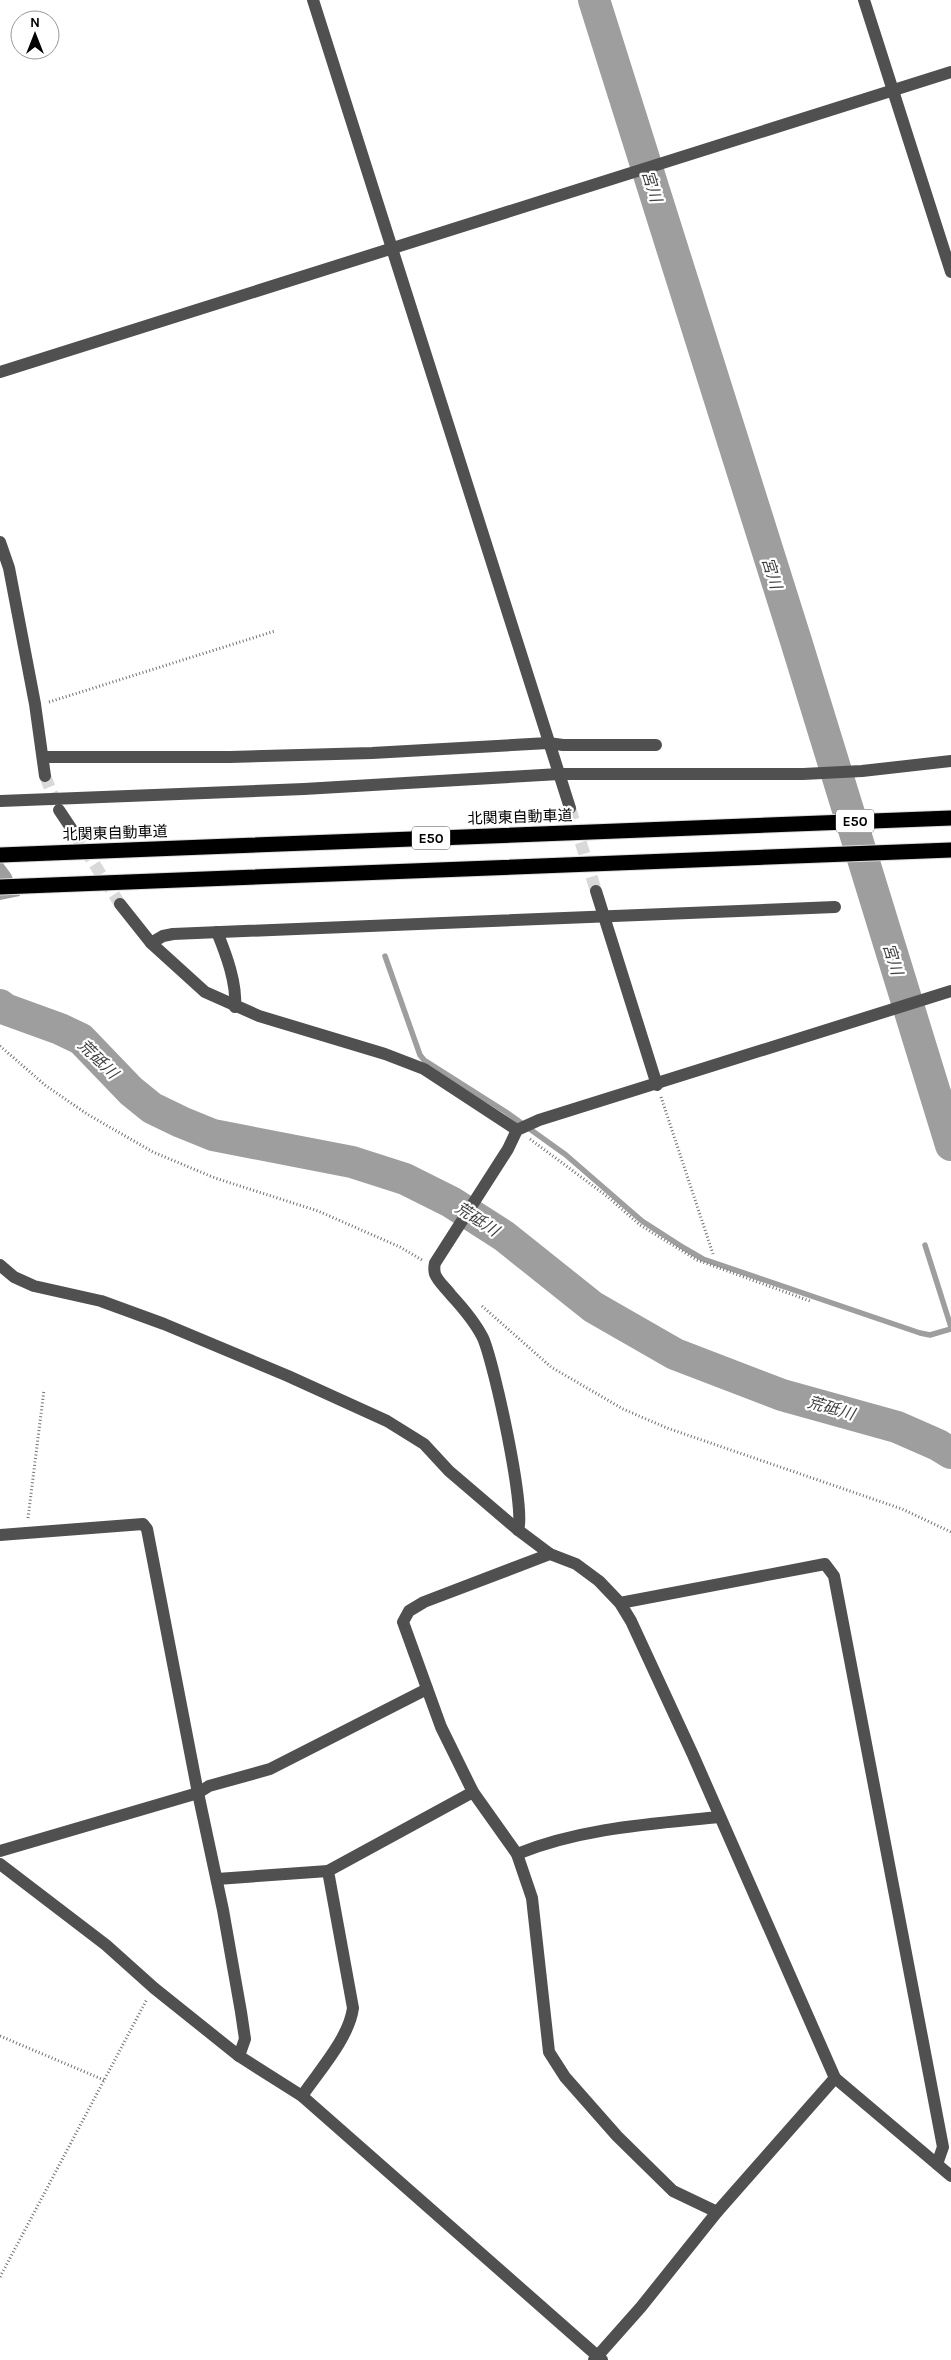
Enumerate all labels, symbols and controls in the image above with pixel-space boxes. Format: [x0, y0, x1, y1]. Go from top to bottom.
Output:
north arrow [10, 10, 60, 60]
text: N [30, 14, 40, 31]
water label: 宮川 [638, 168, 666, 206]
water label: 宮川 [758, 555, 786, 593]
street label: 北関東自動車道 [467, 806, 573, 828]
road number: E50 [836, 809, 874, 832]
street label: 北関東自動車道 [62, 822, 168, 844]
road number: E50 [412, 826, 450, 850]
water label: 宮川 [879, 941, 907, 979]
water label: 荒砥川 [74, 1035, 123, 1084]
water label: 荒砥川 [452, 1198, 504, 1241]
water label: 荒砥川 [805, 1392, 859, 1424]

